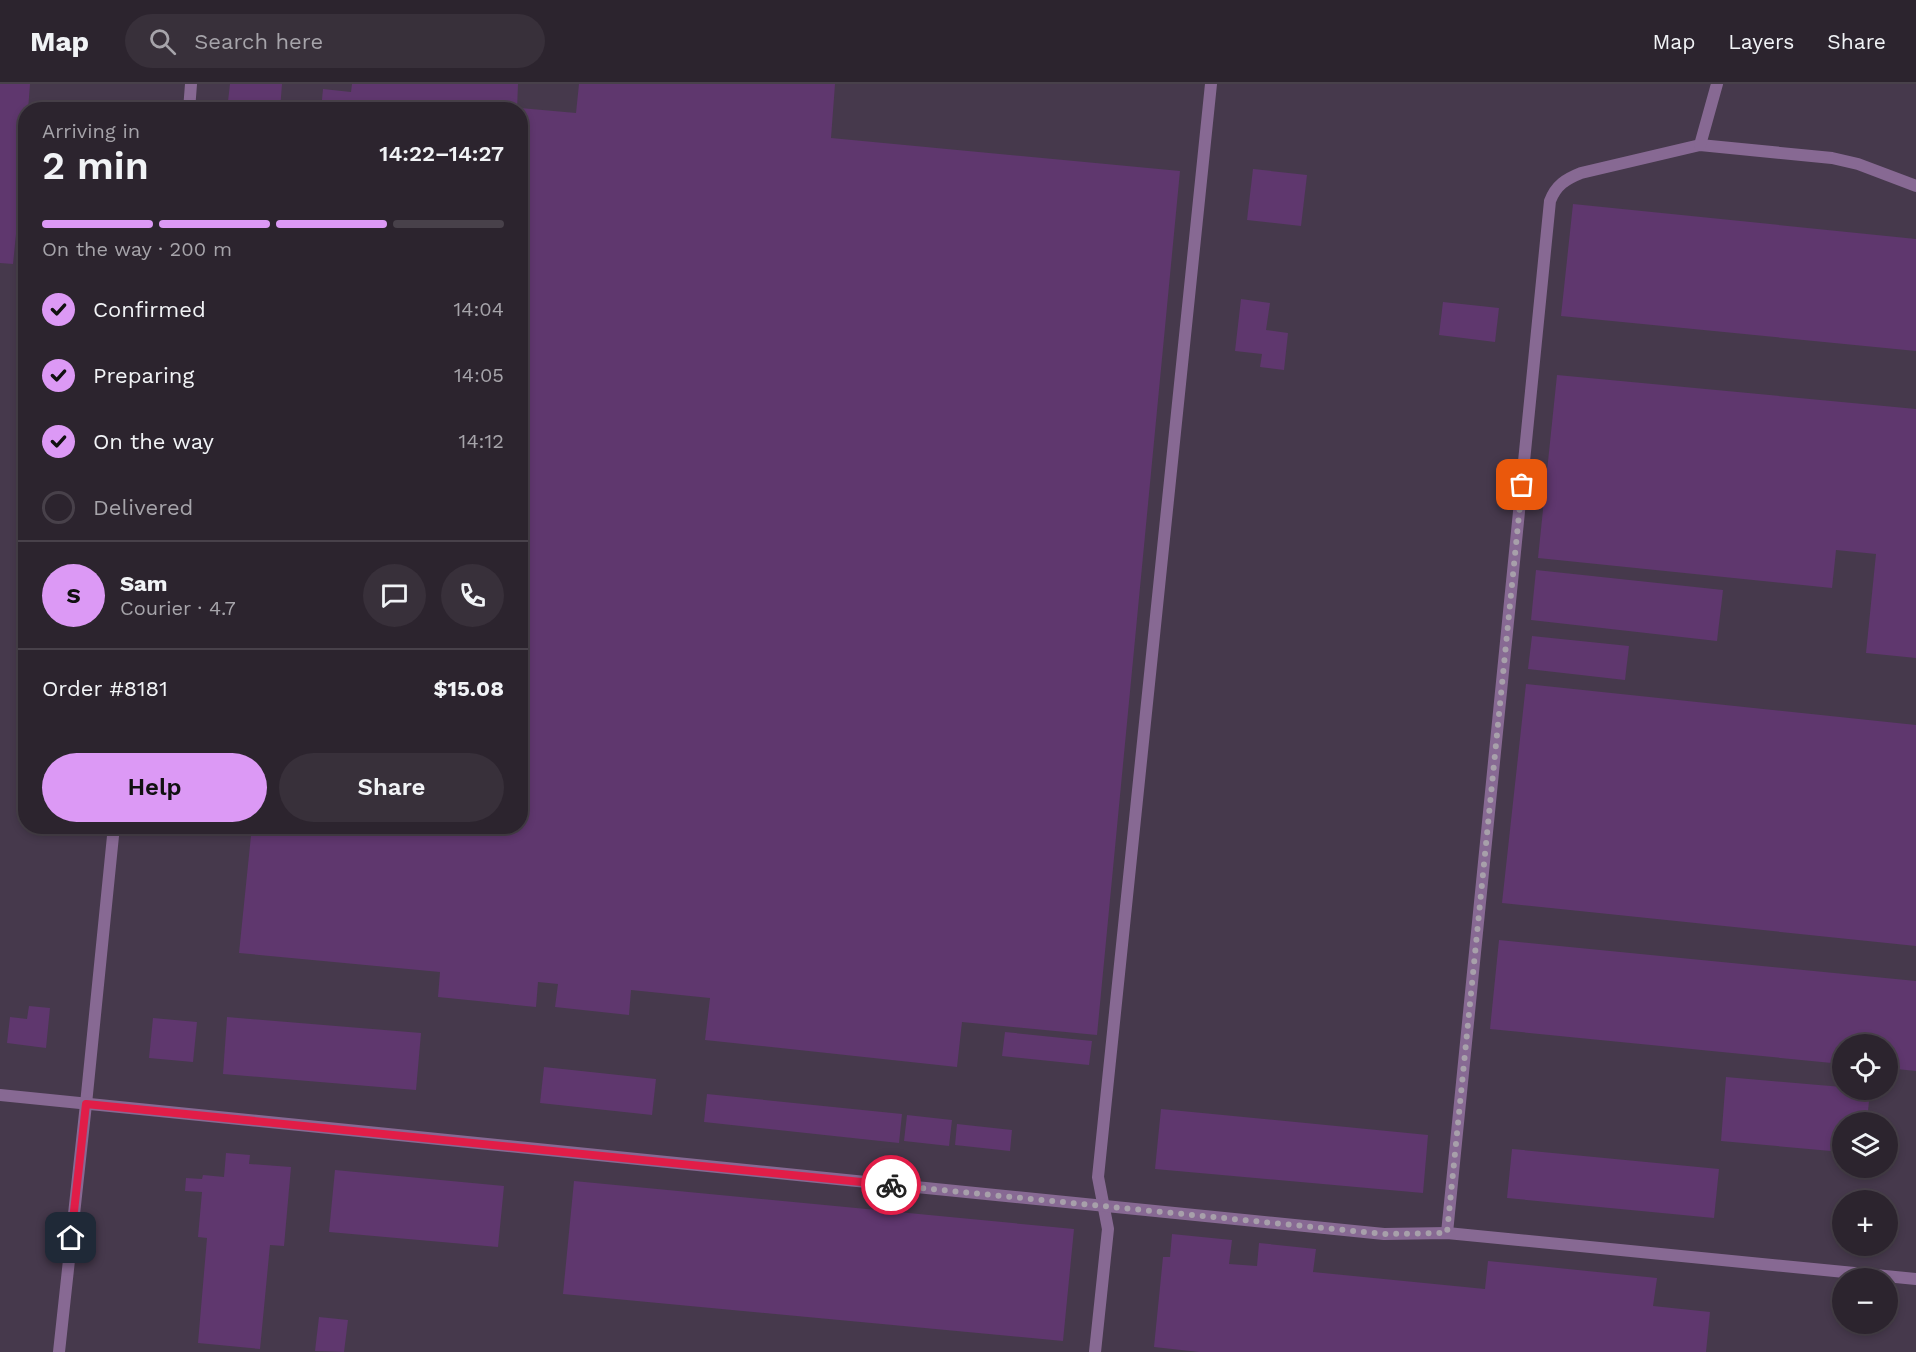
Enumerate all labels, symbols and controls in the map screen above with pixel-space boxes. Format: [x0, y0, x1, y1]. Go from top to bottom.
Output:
search box [125, 14, 545, 68]
text: Map [30, 25, 89, 58]
icon: search [146, 25, 179, 58]
text: Search here [194, 29, 323, 54]
text: Map [1652, 29, 1695, 54]
text: Layers [1728, 29, 1794, 54]
text: Share [1827, 29, 1886, 54]
text: Arriving in [42, 119, 140, 143]
text: 14:22–14:27 [379, 141, 504, 166]
text: 2 min [42, 143, 149, 188]
text: On the way · 200 m [42, 237, 232, 261]
icon: check [42, 293, 75, 326]
text: Confirmed [93, 297, 206, 322]
text: 14:04 [453, 297, 504, 321]
icon: check [42, 359, 75, 392]
text: Preparing [93, 363, 194, 388]
text: 14:05 [454, 363, 504, 387]
icon: check [42, 425, 75, 458]
text: On the way [93, 429, 214, 454]
text: 14:12 [459, 429, 504, 453]
pin [1496, 459, 1547, 510]
icon: bag [1505, 468, 1538, 501]
text: Delivered [93, 495, 193, 520]
button: chat [363, 564, 426, 627]
button: phone [441, 564, 504, 627]
text: Sam [120, 571, 168, 596]
text: S [66, 583, 81, 608]
text: Courier · 4.7 [120, 596, 236, 620]
text: Order #8181 [42, 676, 168, 701]
text: $15.08 [433, 676, 504, 701]
button: Help [42, 753, 267, 822]
button: Share [279, 753, 504, 822]
map controls [1832, 1034, 1898, 1334]
button: locate [1832, 1034, 1898, 1100]
button: layers [1832, 1112, 1898, 1178]
courier [861, 1155, 921, 1215]
icon: bike [875, 1169, 908, 1202]
button: + [1832, 1190, 1898, 1256]
pin [45, 1212, 96, 1263]
icon: home [54, 1221, 87, 1254]
button: − [1832, 1268, 1898, 1334]

